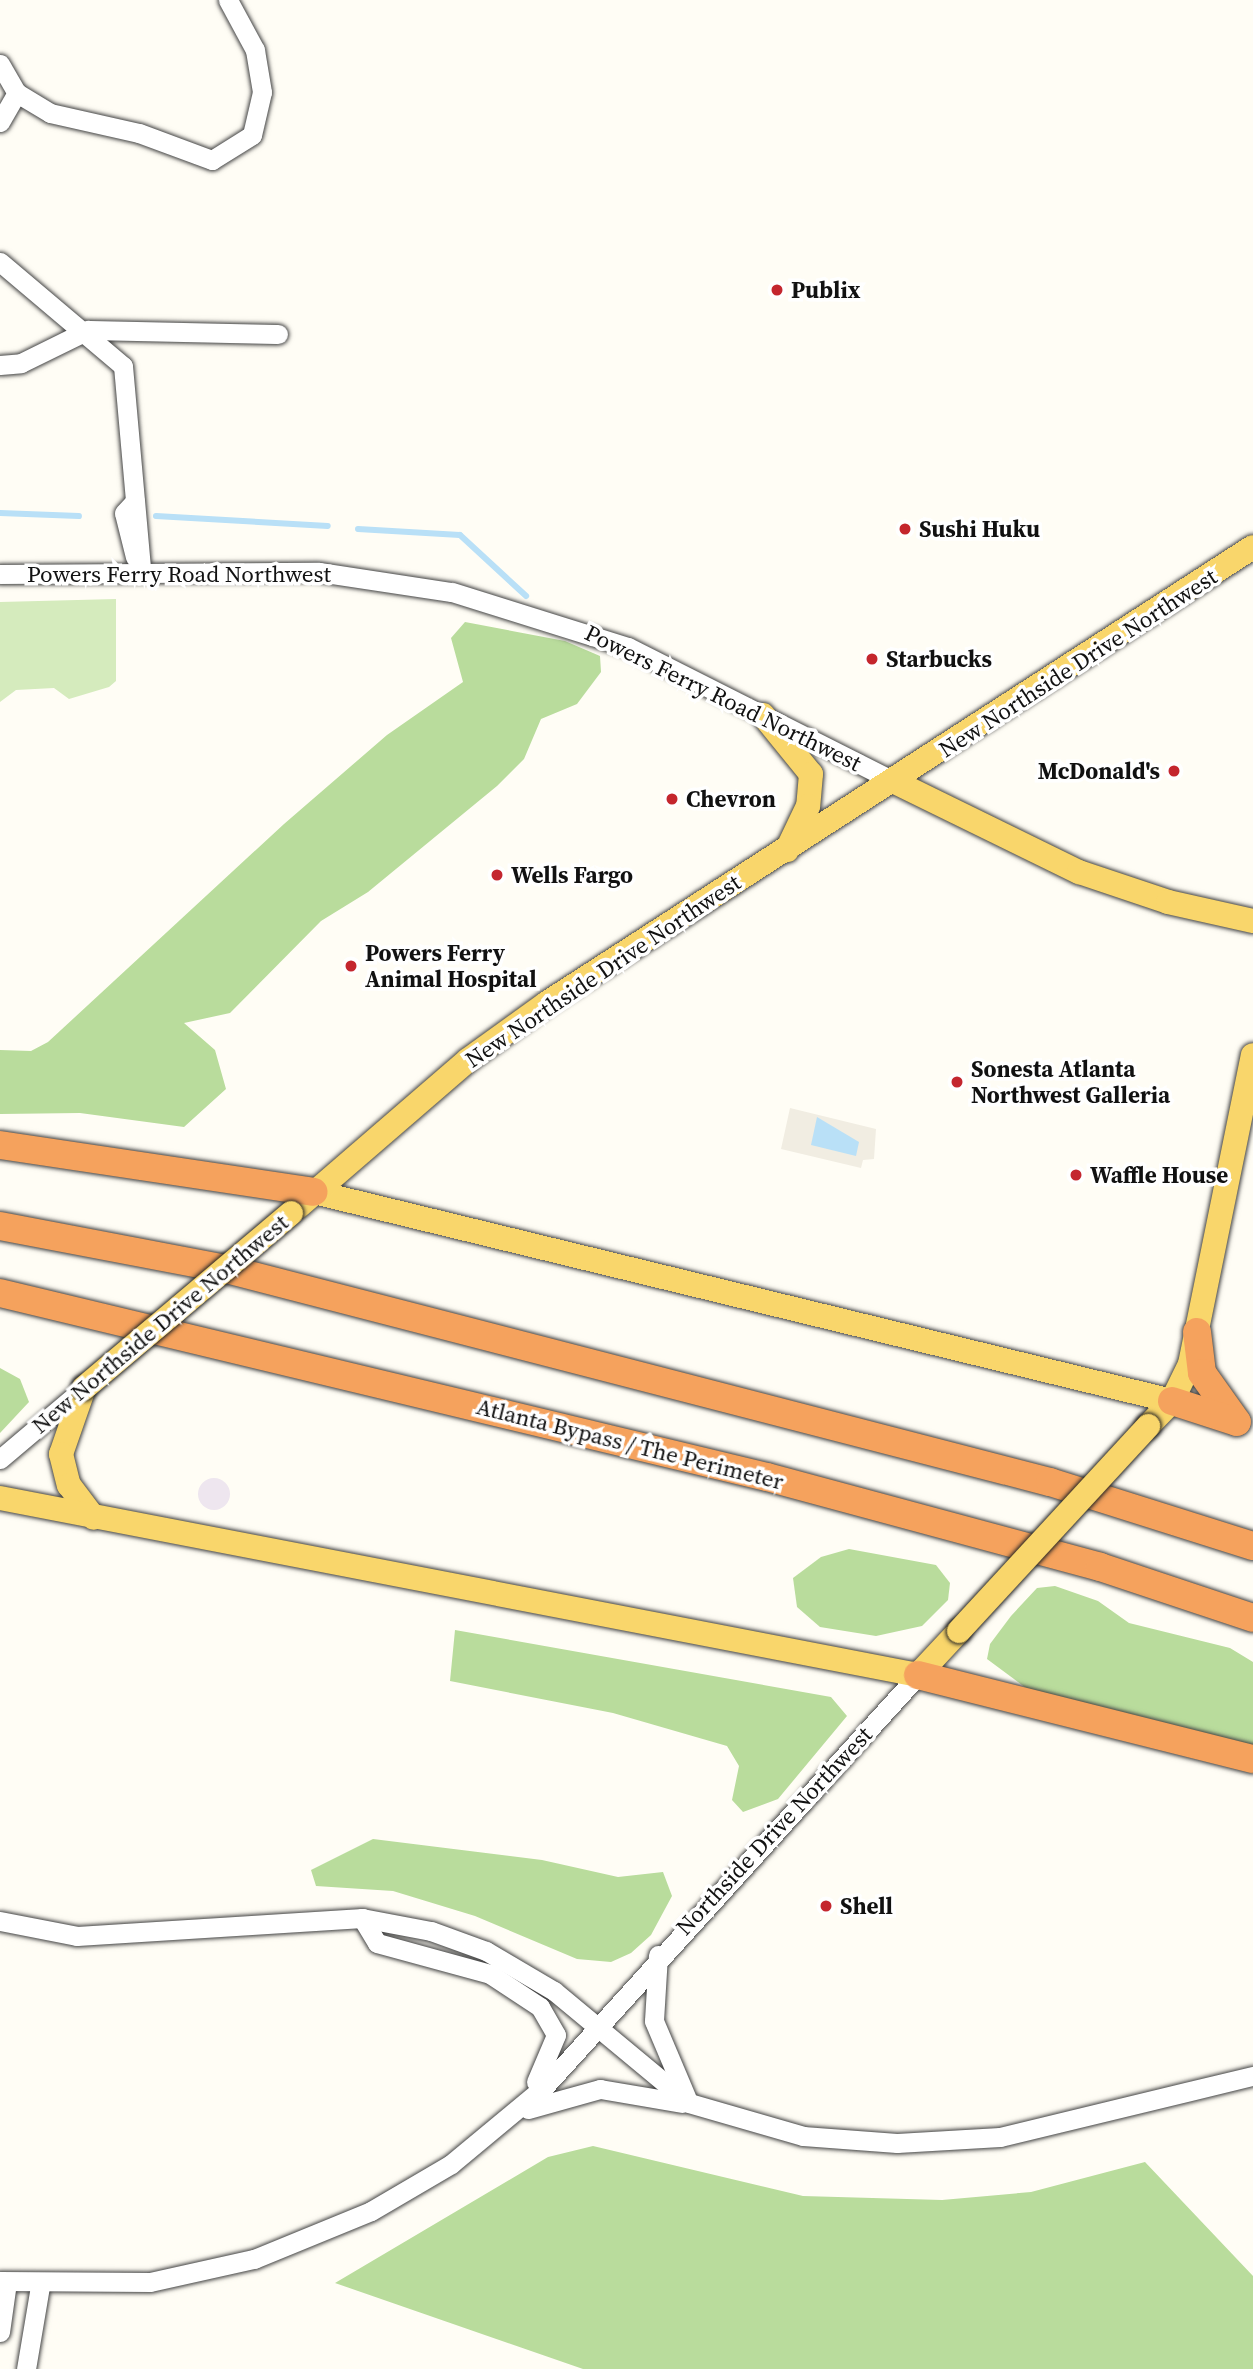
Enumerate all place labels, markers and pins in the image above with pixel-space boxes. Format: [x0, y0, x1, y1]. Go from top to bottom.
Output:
place label: Publix [791, 276, 860, 304]
marker: Publix [769, 282, 785, 298]
place label: Sushi Huku [919, 515, 1040, 543]
marker: Sushi Huku [897, 521, 913, 537]
place label: Starbucks [886, 645, 992, 673]
marker: Starbucks [864, 651, 880, 667]
place label: McDonald's [1038, 757, 1160, 785]
marker: McDonald's [1166, 763, 1182, 779]
place label: Chevron [686, 785, 776, 813]
marker: Chevron [664, 791, 680, 807]
place label: Wells Fargo [511, 861, 633, 889]
marker: Wells Fargo [489, 867, 505, 883]
place label: Powers Ferry Animal Hospital [365, 939, 537, 993]
marker: Powers Ferry Animal Hospital [343, 958, 359, 974]
place label: Sonesta Atlanta Northwest Galleria [971, 1055, 1170, 1109]
marker: Sonesta Atlanta Northwest Galleria [949, 1074, 965, 1090]
place label: Waffle House [1090, 1161, 1228, 1189]
marker: Waffle House [1068, 1167, 1084, 1183]
place label: Shell [840, 1892, 893, 1920]
marker: Shell [818, 1898, 834, 1914]

